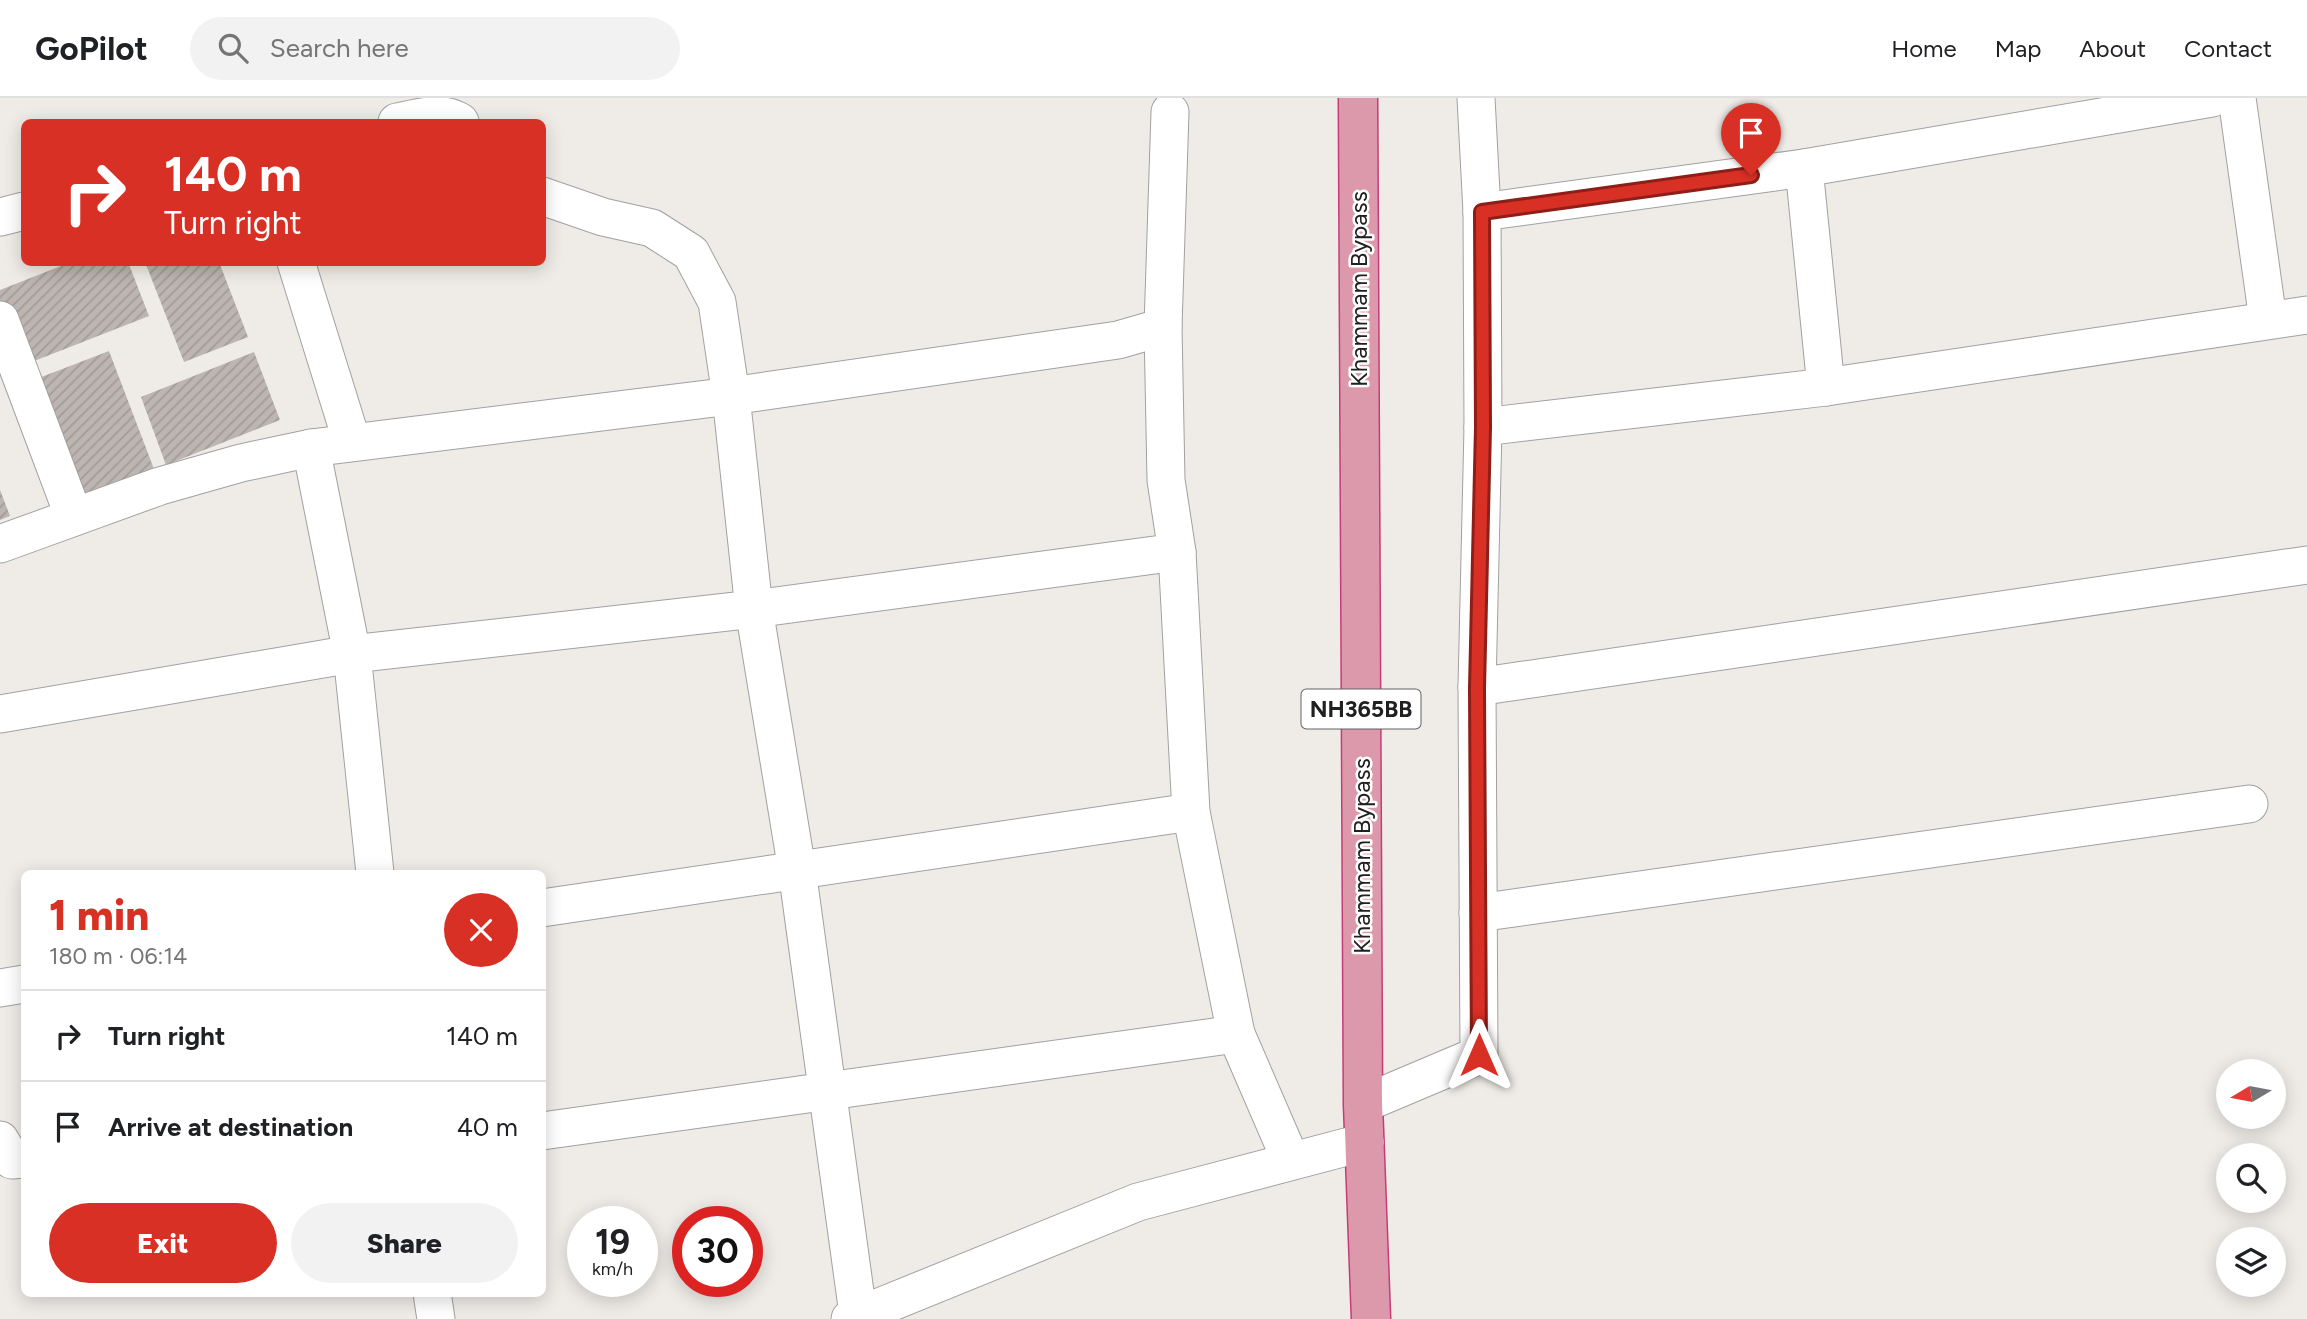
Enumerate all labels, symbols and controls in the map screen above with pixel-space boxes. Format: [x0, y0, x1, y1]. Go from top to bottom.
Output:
search box [190, 17, 680, 80]
text: GoPilot [35, 29, 148, 68]
icon: search [214, 29, 252, 67]
text: Search here [270, 32, 409, 64]
text: Home [1891, 34, 1957, 63]
text: Map [1995, 34, 2041, 63]
text: About [2079, 34, 2146, 63]
text: Contact [2184, 34, 2272, 63]
pin [1721, 103, 1781, 175]
icon: arrive [1732, 114, 1770, 152]
text: 140 m [164, 144, 302, 203]
icon: right [49, 147, 140, 238]
street label: Khammam Bypass [1344, 191, 1373, 387]
text: Turn right [164, 204, 302, 242]
road number: NH365BB [1302, 690, 1420, 729]
street label: Khammam Bypass [1347, 758, 1376, 954]
text: 1 min [49, 890, 149, 941]
button: close [444, 893, 518, 967]
text: 180 m · 06:14 [49, 942, 187, 970]
icon: right [49, 1017, 87, 1055]
position arrow [1442, 1018, 1516, 1092]
text: Turn right [108, 1020, 225, 1052]
text: 140 m [446, 1020, 518, 1052]
north arrow [2216, 1059, 2286, 1129]
map controls [2216, 1059, 2286, 1297]
icon: arrive [49, 1108, 87, 1146]
text: Arrive at destination [108, 1111, 353, 1143]
text: 40 m [457, 1111, 518, 1143]
button: search [2216, 1143, 2286, 1213]
button: Exit [49, 1203, 277, 1283]
button: Share [291, 1203, 518, 1283]
speed limit sign: 30 [672, 1206, 763, 1297]
text: 19 [595, 1221, 630, 1263]
button: layers [2216, 1227, 2286, 1297]
text: km/h [592, 1258, 633, 1280]

